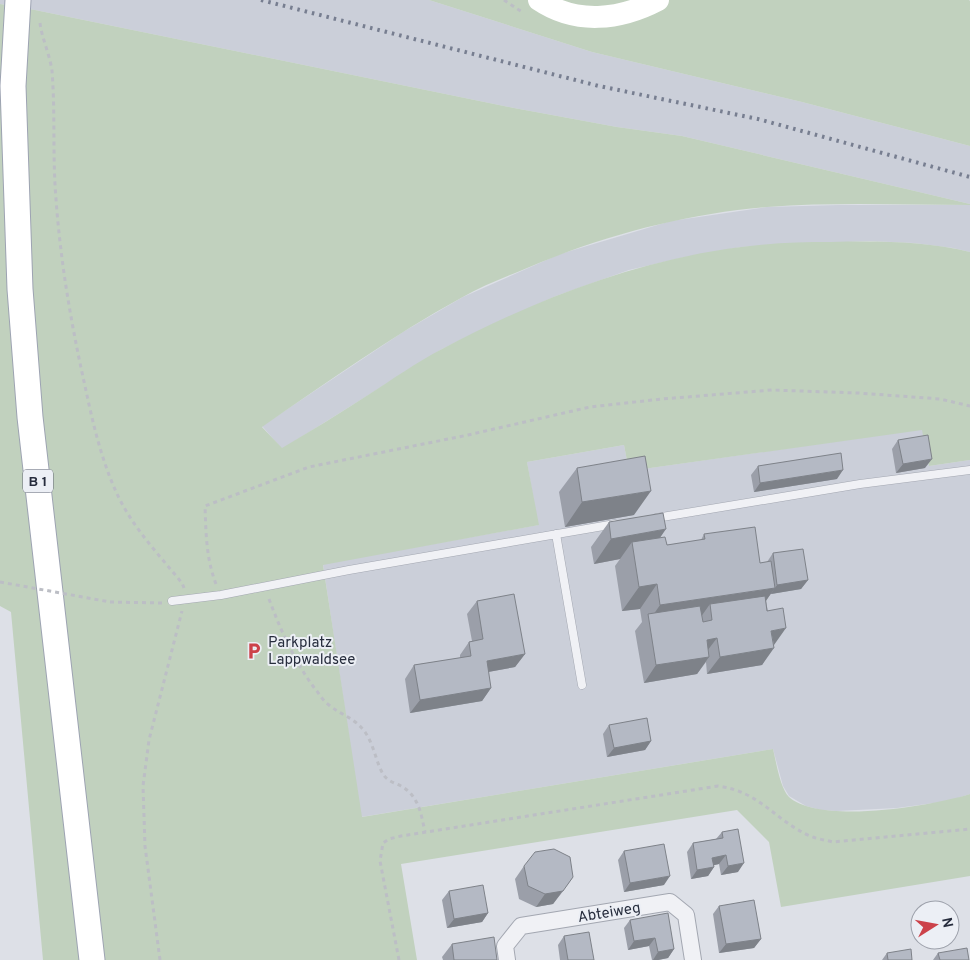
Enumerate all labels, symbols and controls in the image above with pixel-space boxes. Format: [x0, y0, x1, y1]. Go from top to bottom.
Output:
road number: B 1 [23, 470, 53, 492]
place label: Parkplatz Lappwaldsee [268, 634, 355, 670]
parking icon: Parkplatz Lappwaldsee [244, 641, 264, 661]
street label: Abteiweg [577, 899, 642, 928]
north arrow [910, 900, 960, 950]
text: N [937, 916, 956, 929]

